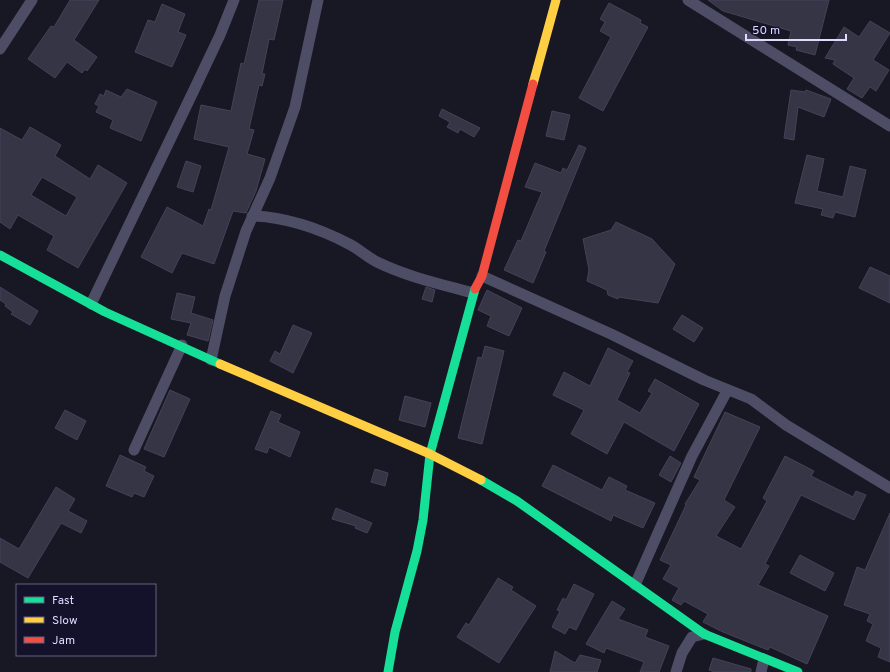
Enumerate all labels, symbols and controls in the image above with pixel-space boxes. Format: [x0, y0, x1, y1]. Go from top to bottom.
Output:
scale bar [746, 16, 846, 42]
text: 50 m [752, 23, 780, 39]
legend [16, 584, 156, 656]
text: Fast [52, 593, 74, 609]
text: Slow [52, 613, 78, 629]
text: Jam [52, 633, 75, 649]

